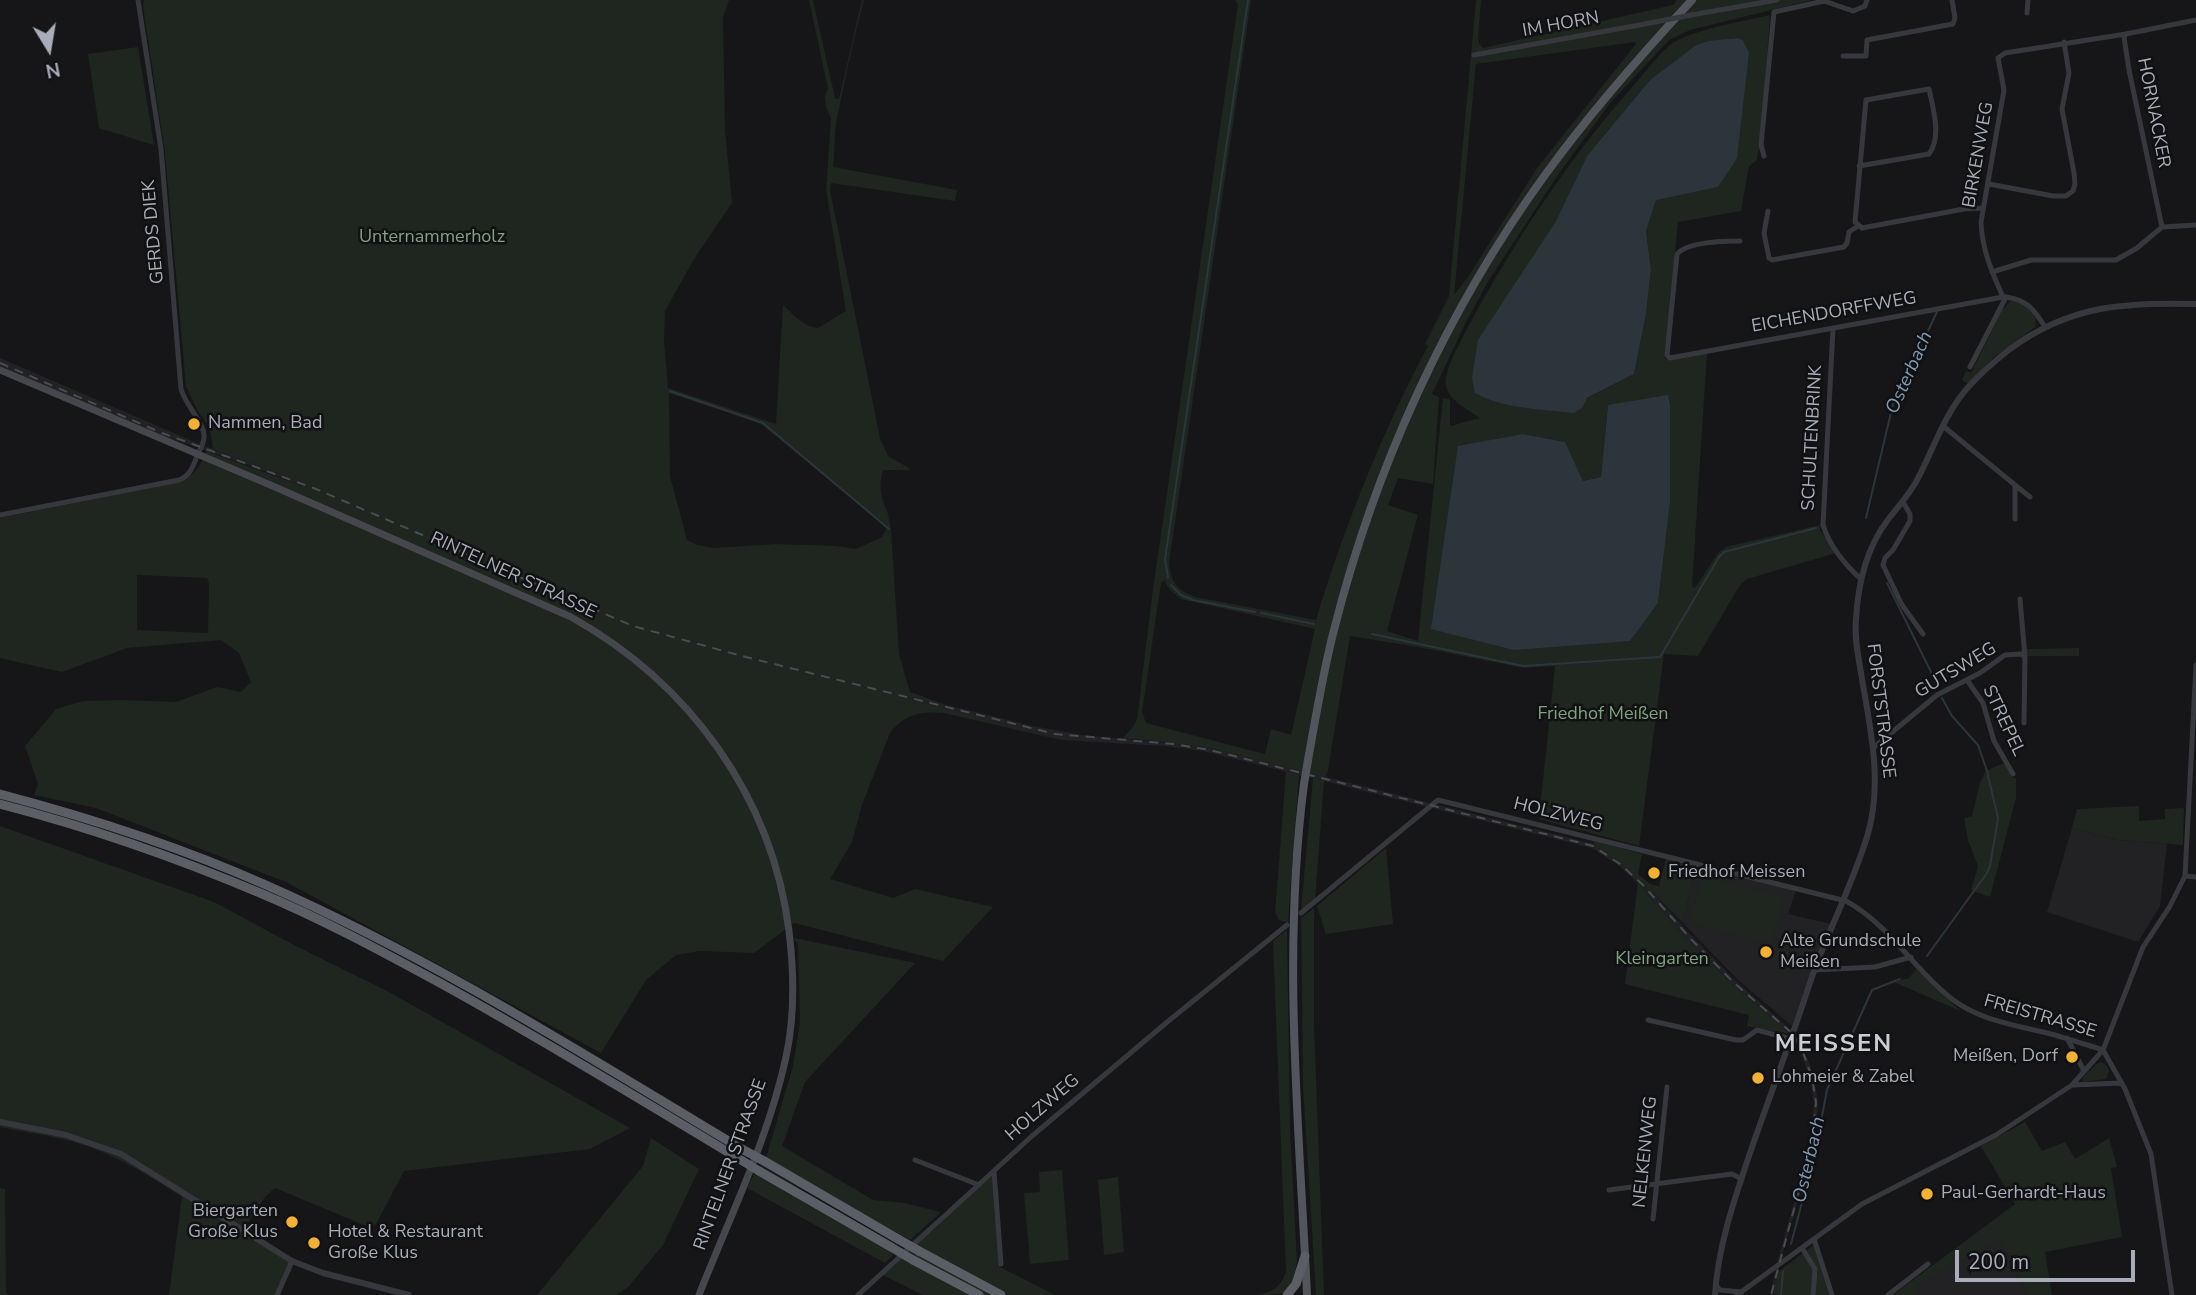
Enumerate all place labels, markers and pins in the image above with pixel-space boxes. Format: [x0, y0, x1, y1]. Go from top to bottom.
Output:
place label: Nammen, Bad [208, 413, 322, 435]
marker: Nammen, Bad [186, 416, 202, 432]
place label: Friedhof Meissen [1668, 862, 1805, 884]
marker: Friedhof Meissen [1646, 865, 1662, 881]
place label: Alte Grundschule Meißen [1780, 931, 1921, 974]
marker: Alte Grundschule Meißen [1758, 944, 1774, 960]
place label: Meißen, Dorf [1953, 1046, 2058, 1068]
marker: Meißen, Dorf [2064, 1049, 2080, 1065]
place label: Lohmeier & Zabel [1772, 1067, 1914, 1089]
marker: Lohmeier & Zabel [1750, 1070, 1766, 1086]
place label: Paul-Gerhardt-Haus [1941, 1183, 2106, 1205]
marker: Paul-Gerhardt-Haus [1919, 1186, 1935, 1202]
place label: Biergarten Große Klus [188, 1201, 278, 1244]
marker: Biergarten Große Klus [284, 1214, 300, 1230]
place label: Hotel & Restaurant Große Klus [328, 1222, 483, 1264]
marker: Hotel & Restaurant Große Klus [306, 1235, 322, 1251]

